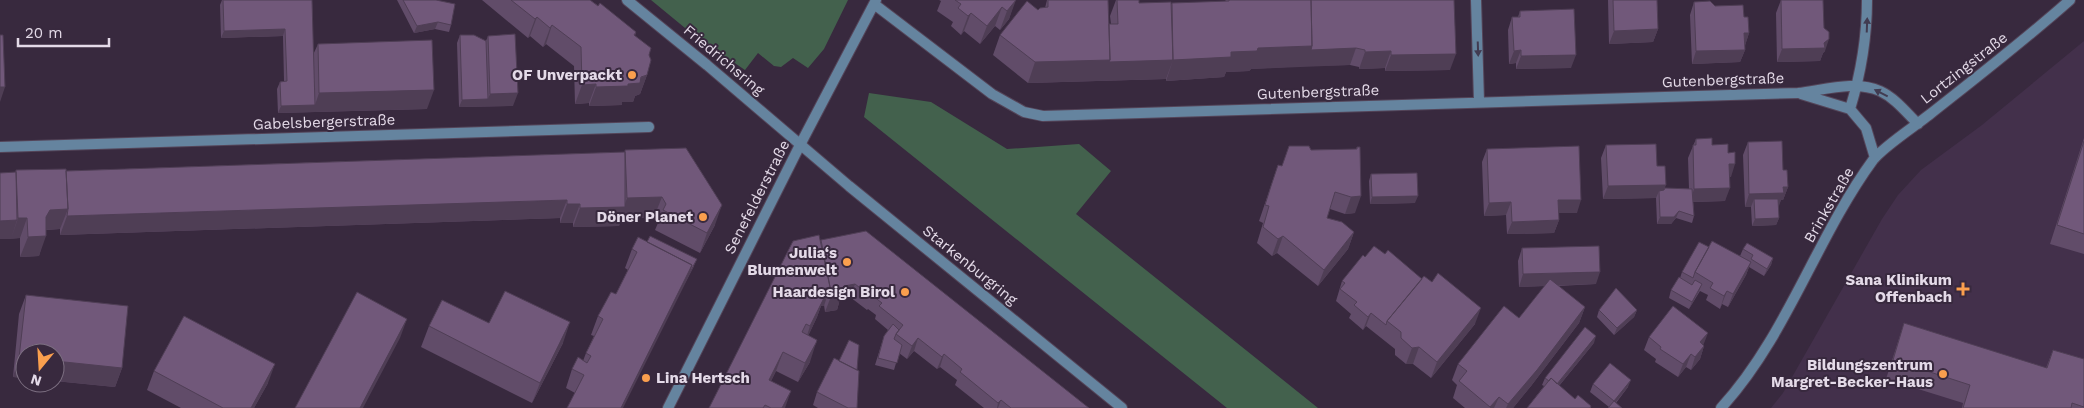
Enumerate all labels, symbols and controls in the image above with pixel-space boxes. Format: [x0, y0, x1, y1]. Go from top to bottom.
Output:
scale bar [18, 15, 109, 47]
one-way arrow [1863, 17, 1871, 33]
street label: Friedrichsring [680, 21, 768, 99]
text: 20 m [25, 24, 63, 42]
street label: Lortzingstraße [1917, 28, 2011, 108]
one-way arrow [1474, 41, 1482, 57]
place label: OF Unverpackt [512, 66, 622, 84]
marker: OF Unverpackt [626, 69, 638, 81]
street label: Gutenbergstraße [1661, 69, 1785, 91]
street label: Gutenbergstraße [1256, 81, 1380, 103]
one-way arrow [1874, 89, 1888, 97]
street label: Gabelsbergerstraße [252, 111, 396, 133]
street label: Senefelderstraße [721, 137, 793, 257]
street label: Brinkstraße [1800, 164, 1858, 246]
place label: Döner Planet [597, 208, 693, 226]
marker: Döner Planet [697, 211, 709, 223]
street label: Starkenburgring [919, 221, 1021, 309]
place label: Julia‘s Blumenwelt [747, 244, 837, 279]
marker: Julia‘s Blumenwelt [841, 256, 853, 268]
place label: Sana Klinikum Offenbach [1846, 271, 1952, 306]
marker: Sana Klinikum Offenbach [1956, 282, 1970, 296]
place label: Haardesign Birol [773, 283, 895, 301]
marker: Haardesign Birol [899, 286, 911, 298]
north arrow [15, 343, 65, 393]
place label: Bildungszentrum Margret-Becker-Haus [1771, 356, 1933, 391]
marker: Bildungszentrum Margret-Becker-Haus [1937, 368, 1949, 380]
place label: Lina Hertsch [656, 369, 750, 387]
text: N [29, 371, 43, 390]
marker: Lina Hertsch [640, 372, 652, 384]

